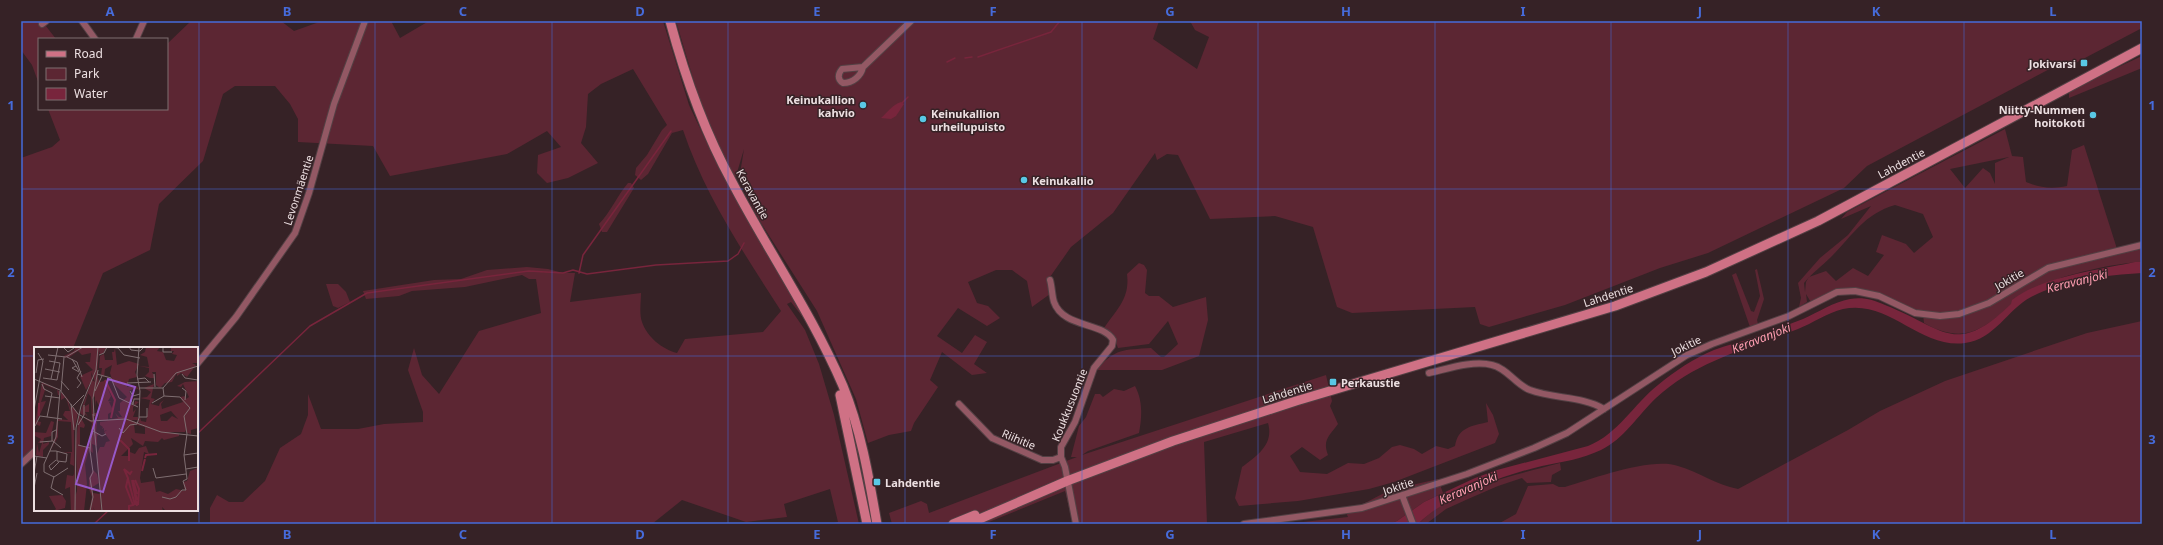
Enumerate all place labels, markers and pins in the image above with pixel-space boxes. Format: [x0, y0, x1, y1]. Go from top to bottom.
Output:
place label: Jokivarsi [2028, 56, 2076, 71]
marker: Jokivarsi [2079, 58, 2089, 68]
place label: Keinukallion kahvio [786, 92, 855, 120]
marker: Keinukallion kahvio [858, 100, 868, 110]
place label: Niitty-Nummen hoitokoti [1999, 102, 2085, 130]
place label: Keinukallion urheilupuisto [931, 106, 1005, 134]
marker: Niitty-Nummen hoitokoti [2088, 110, 2098, 120]
marker: Keinukallion urheilupuisto [918, 114, 928, 124]
place label: Keinukallio [1032, 173, 1094, 188]
marker: Keinukallio [1019, 175, 1029, 185]
place label: Perkaustie [1341, 375, 1400, 390]
marker: Perkaustie [1328, 377, 1338, 387]
place label: Lahdentie [885, 475, 941, 490]
marker: Lahdentie [872, 477, 882, 487]

